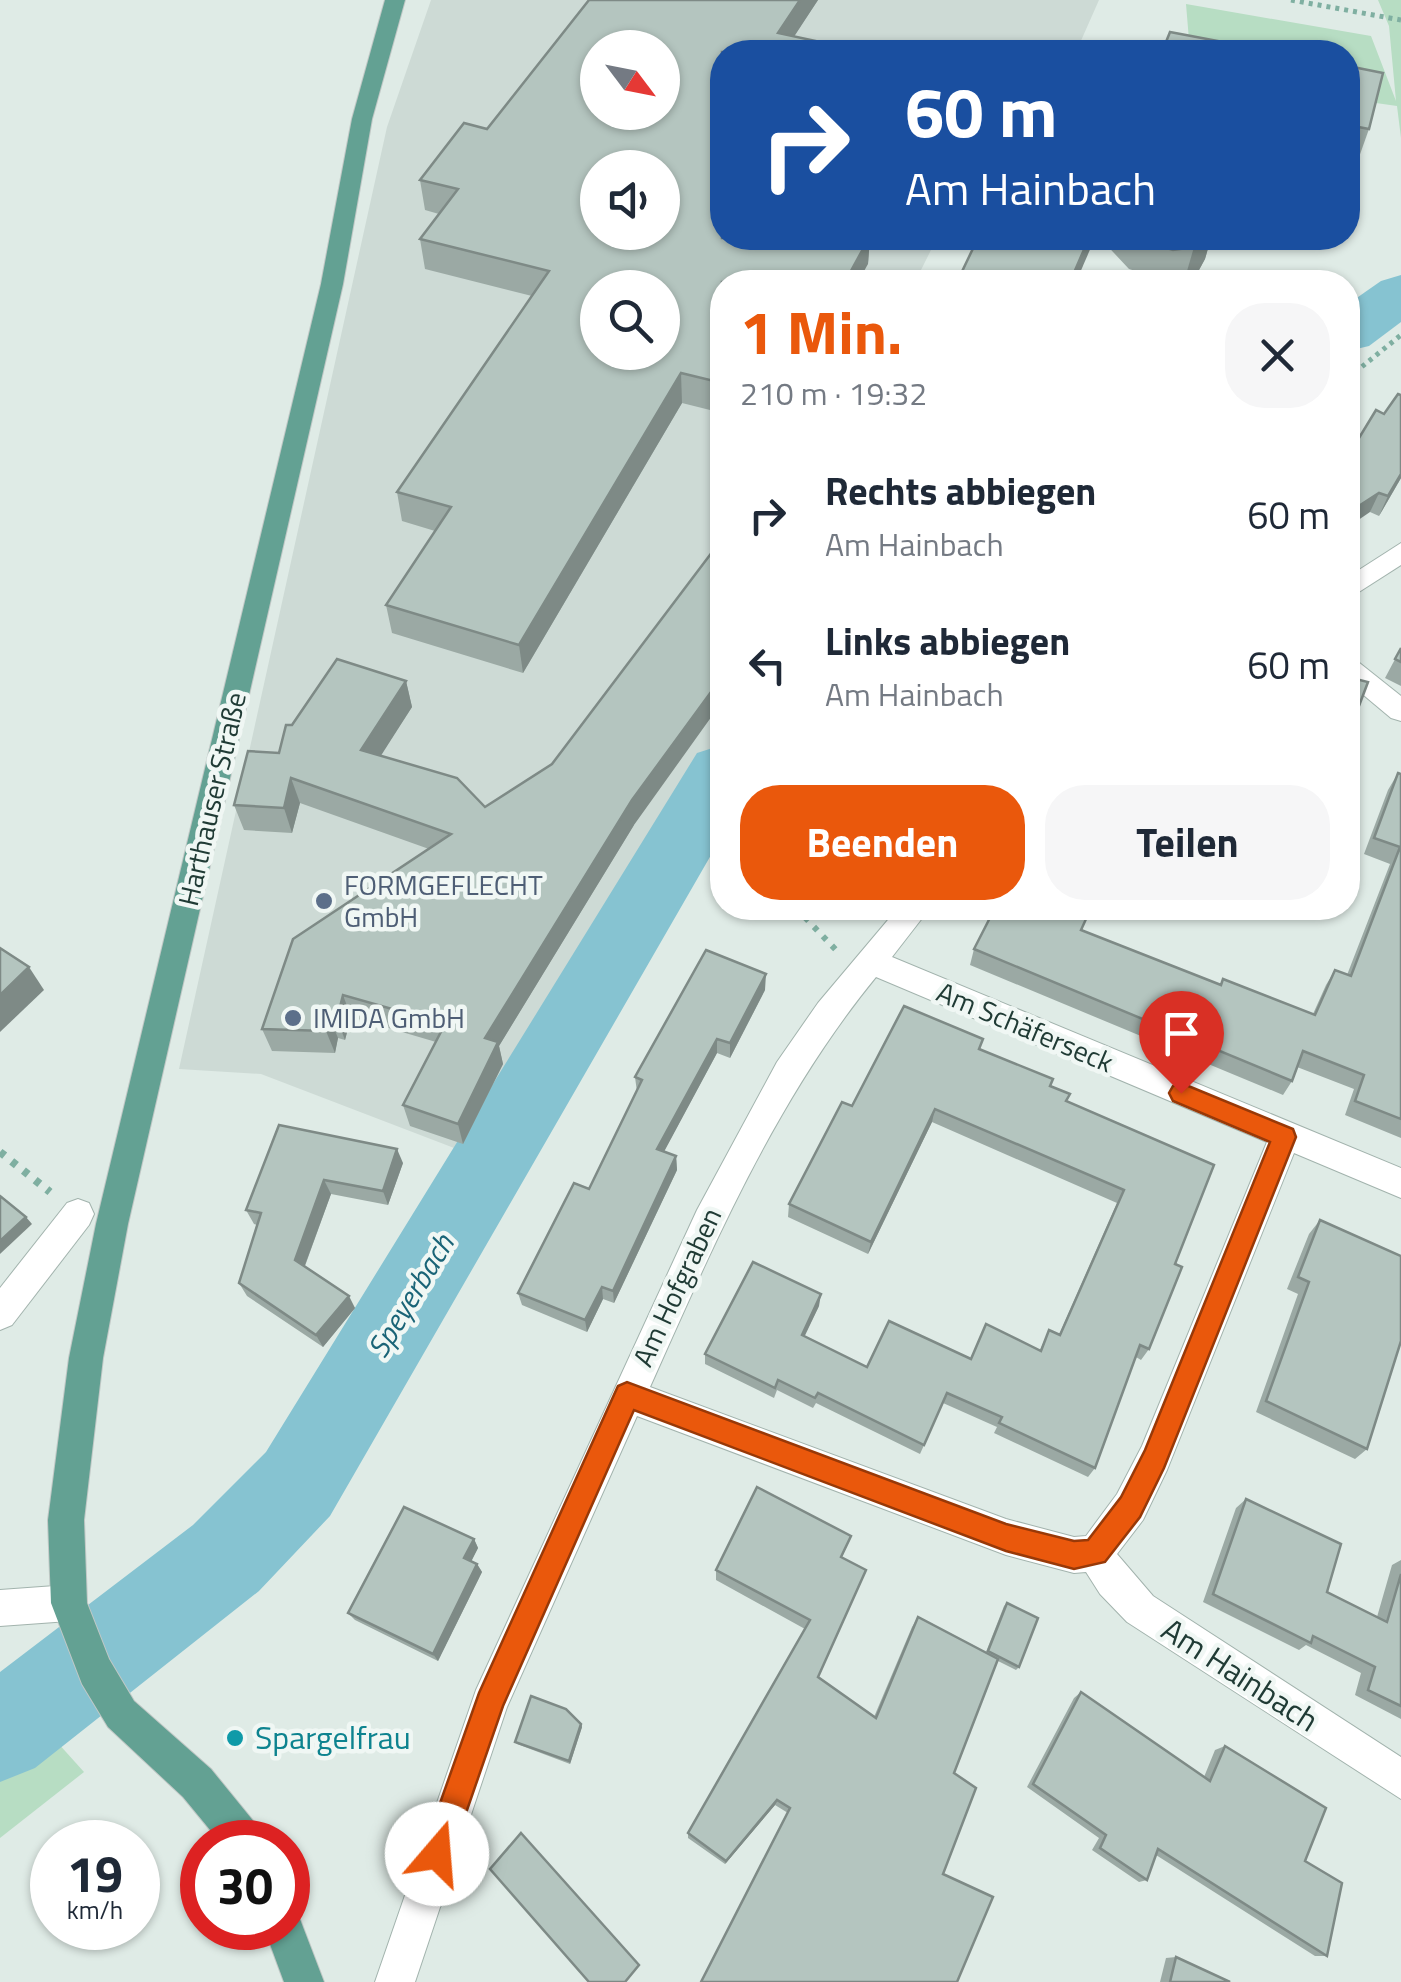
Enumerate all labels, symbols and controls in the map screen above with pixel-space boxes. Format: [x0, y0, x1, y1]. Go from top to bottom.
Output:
north arrow [580, 30, 680, 130]
map controls [580, 30, 680, 370]
text: 60 m [905, 58, 1058, 164]
icon: right [740, 80, 870, 210]
button: sound [580, 150, 680, 250]
text: Am Hainbach [905, 154, 1156, 222]
button: search [580, 270, 680, 370]
text: 1 Min. [740, 286, 902, 377]
button: close [1225, 303, 1330, 408]
text: 210 m · 19:32 [740, 369, 927, 417]
text: Rechts abbiegen [825, 462, 1096, 520]
text: 60 m [1247, 486, 1330, 544]
icon: right [740, 488, 795, 543]
text: Am Hainbach [825, 520, 1004, 568]
text: Links abbiegen [825, 612, 1070, 670]
text: 60 m [1247, 636, 1330, 694]
icon: left [740, 638, 795, 693]
text: Am Hainbach [825, 670, 1004, 718]
street label: Harthauser Straße [166, 688, 257, 910]
button: Beenden [740, 785, 1025, 900]
button: Teilen [1045, 785, 1330, 900]
place label: FORMGEFLECHT GmbH [344, 863, 543, 938]
marker: FORMGEFLECHT GmbH [313, 890, 335, 912]
street label: Am Schäferseck [930, 970, 1120, 1083]
pin [1139, 991, 1224, 1094]
place label: IMIDA GmbH [313, 996, 465, 1039]
icon: arrive [1154, 1006, 1209, 1061]
marker: IMIDA GmbH [282, 1007, 304, 1029]
street label: Am Hofgraben [621, 1200, 732, 1373]
water label: Speyerbach [355, 1224, 466, 1366]
street label: Am Hainbach [1153, 1605, 1329, 1743]
place label: Spargelfrau [255, 1713, 411, 1761]
marker: Spargelfrau [224, 1727, 246, 1749]
position arrow [385, 1802, 489, 1906]
speed limit sign: 30 [180, 1820, 310, 1950]
text: 19 [67, 1835, 123, 1911]
text: km/h [67, 1891, 123, 1929]

